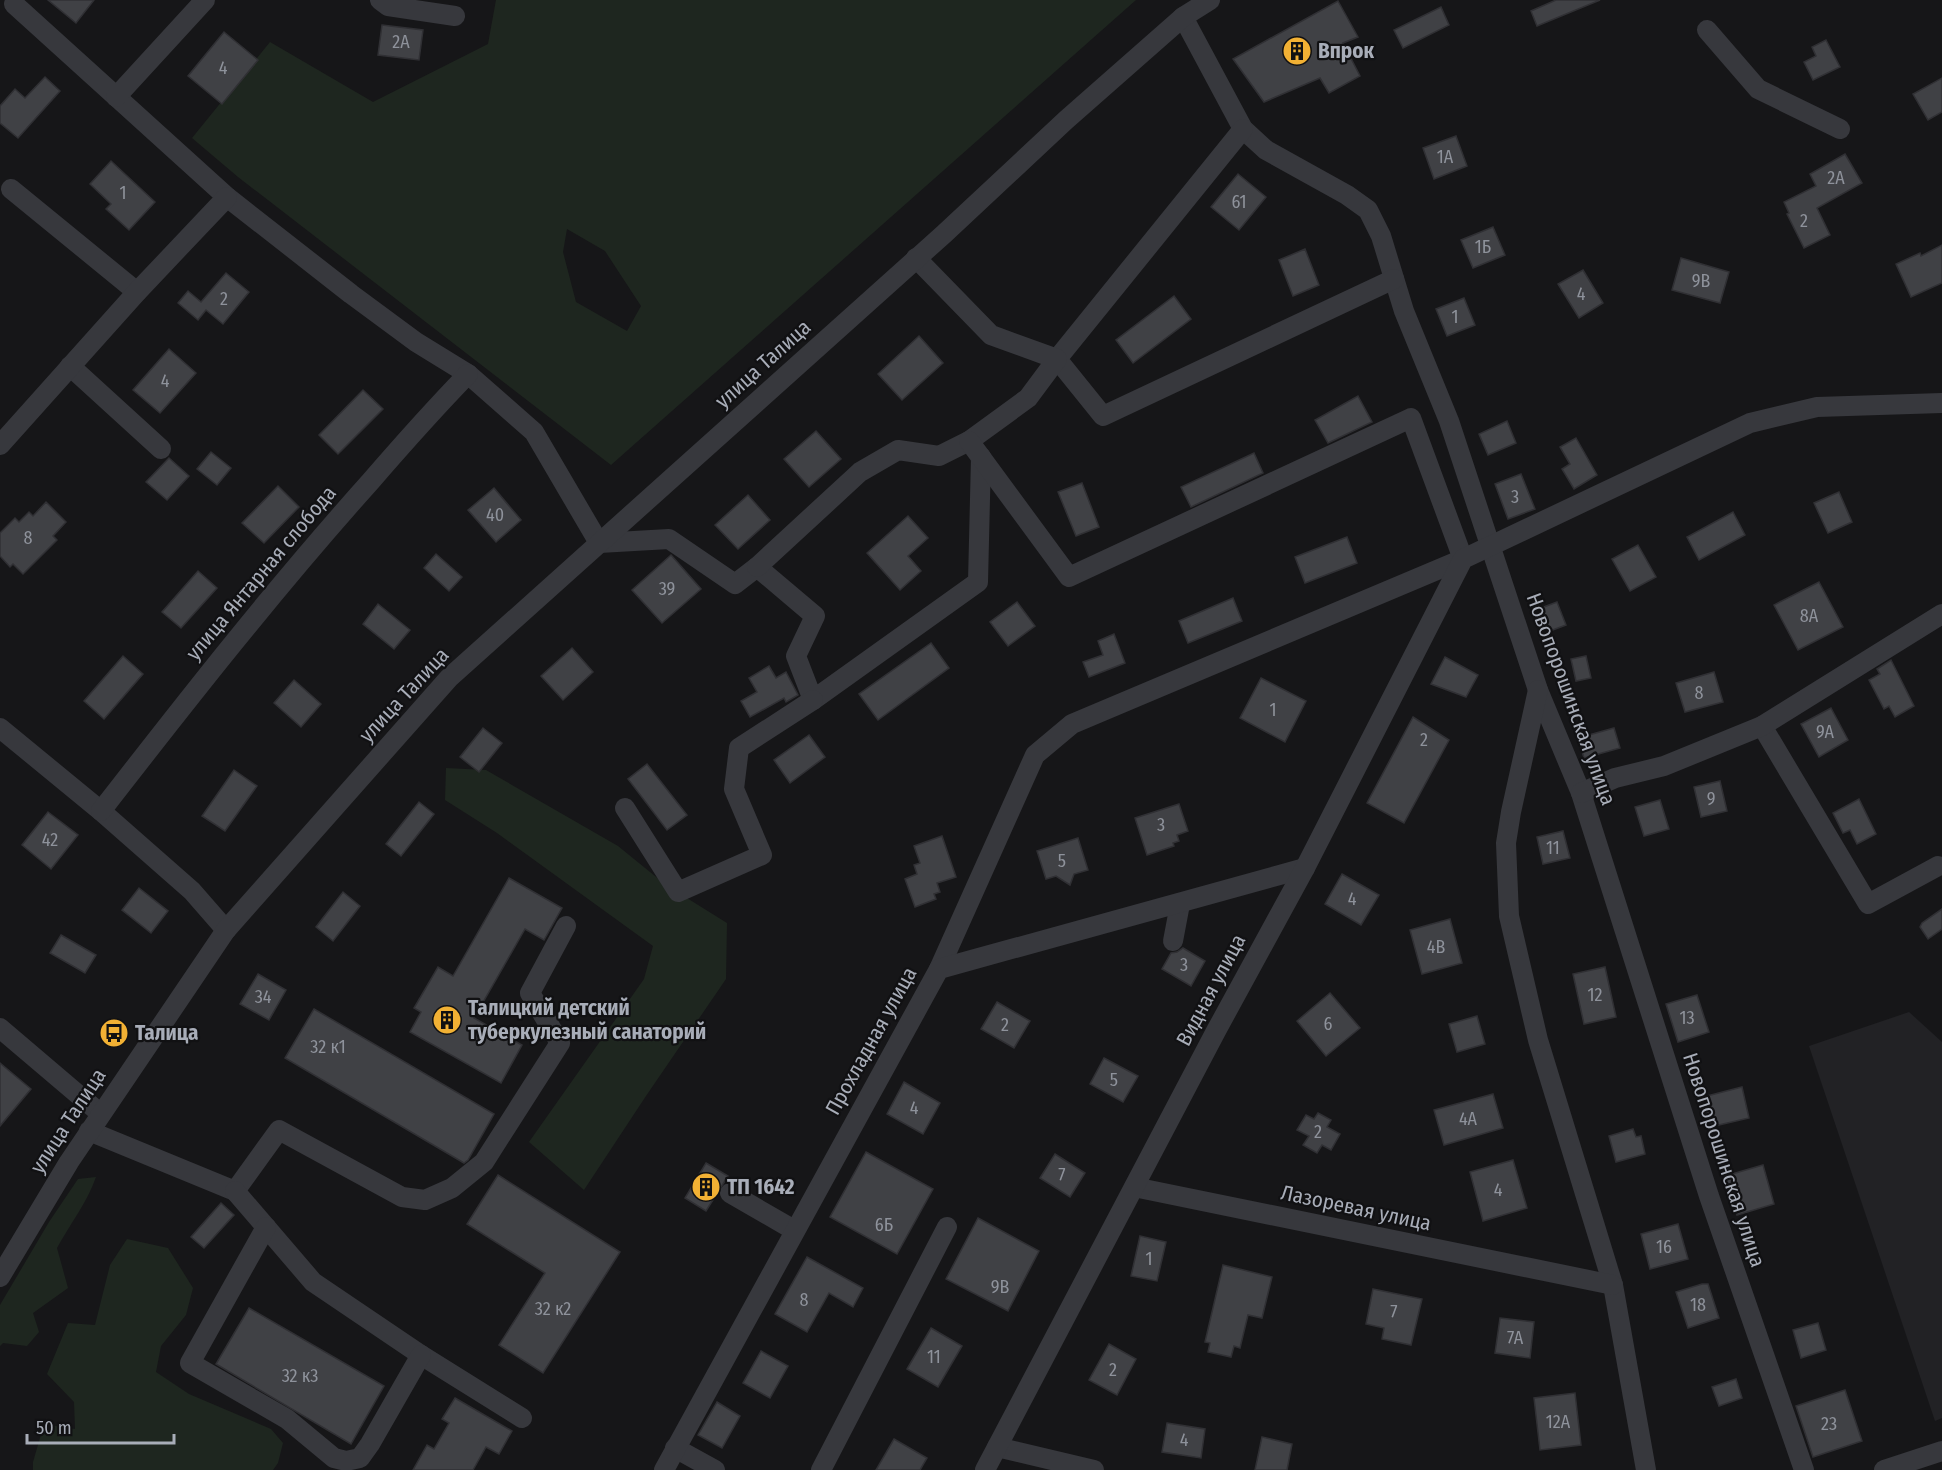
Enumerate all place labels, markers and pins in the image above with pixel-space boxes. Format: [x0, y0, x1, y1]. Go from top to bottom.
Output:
building icon: Впрок [1281, 35, 1313, 67]
place label: Впрок [1318, 38, 1374, 64]
place label: Талицкий детский туберкулезный санаторий [468, 995, 706, 1045]
building icon: Талицкий детский туберкулезный санаторий [431, 1004, 463, 1036]
bus stop icon: Талица [98, 1017, 130, 1049]
place label: Талица [135, 1020, 199, 1046]
building icon: ТП 1642 [690, 1171, 722, 1203]
place label: ТП 1642 [727, 1174, 795, 1200]

